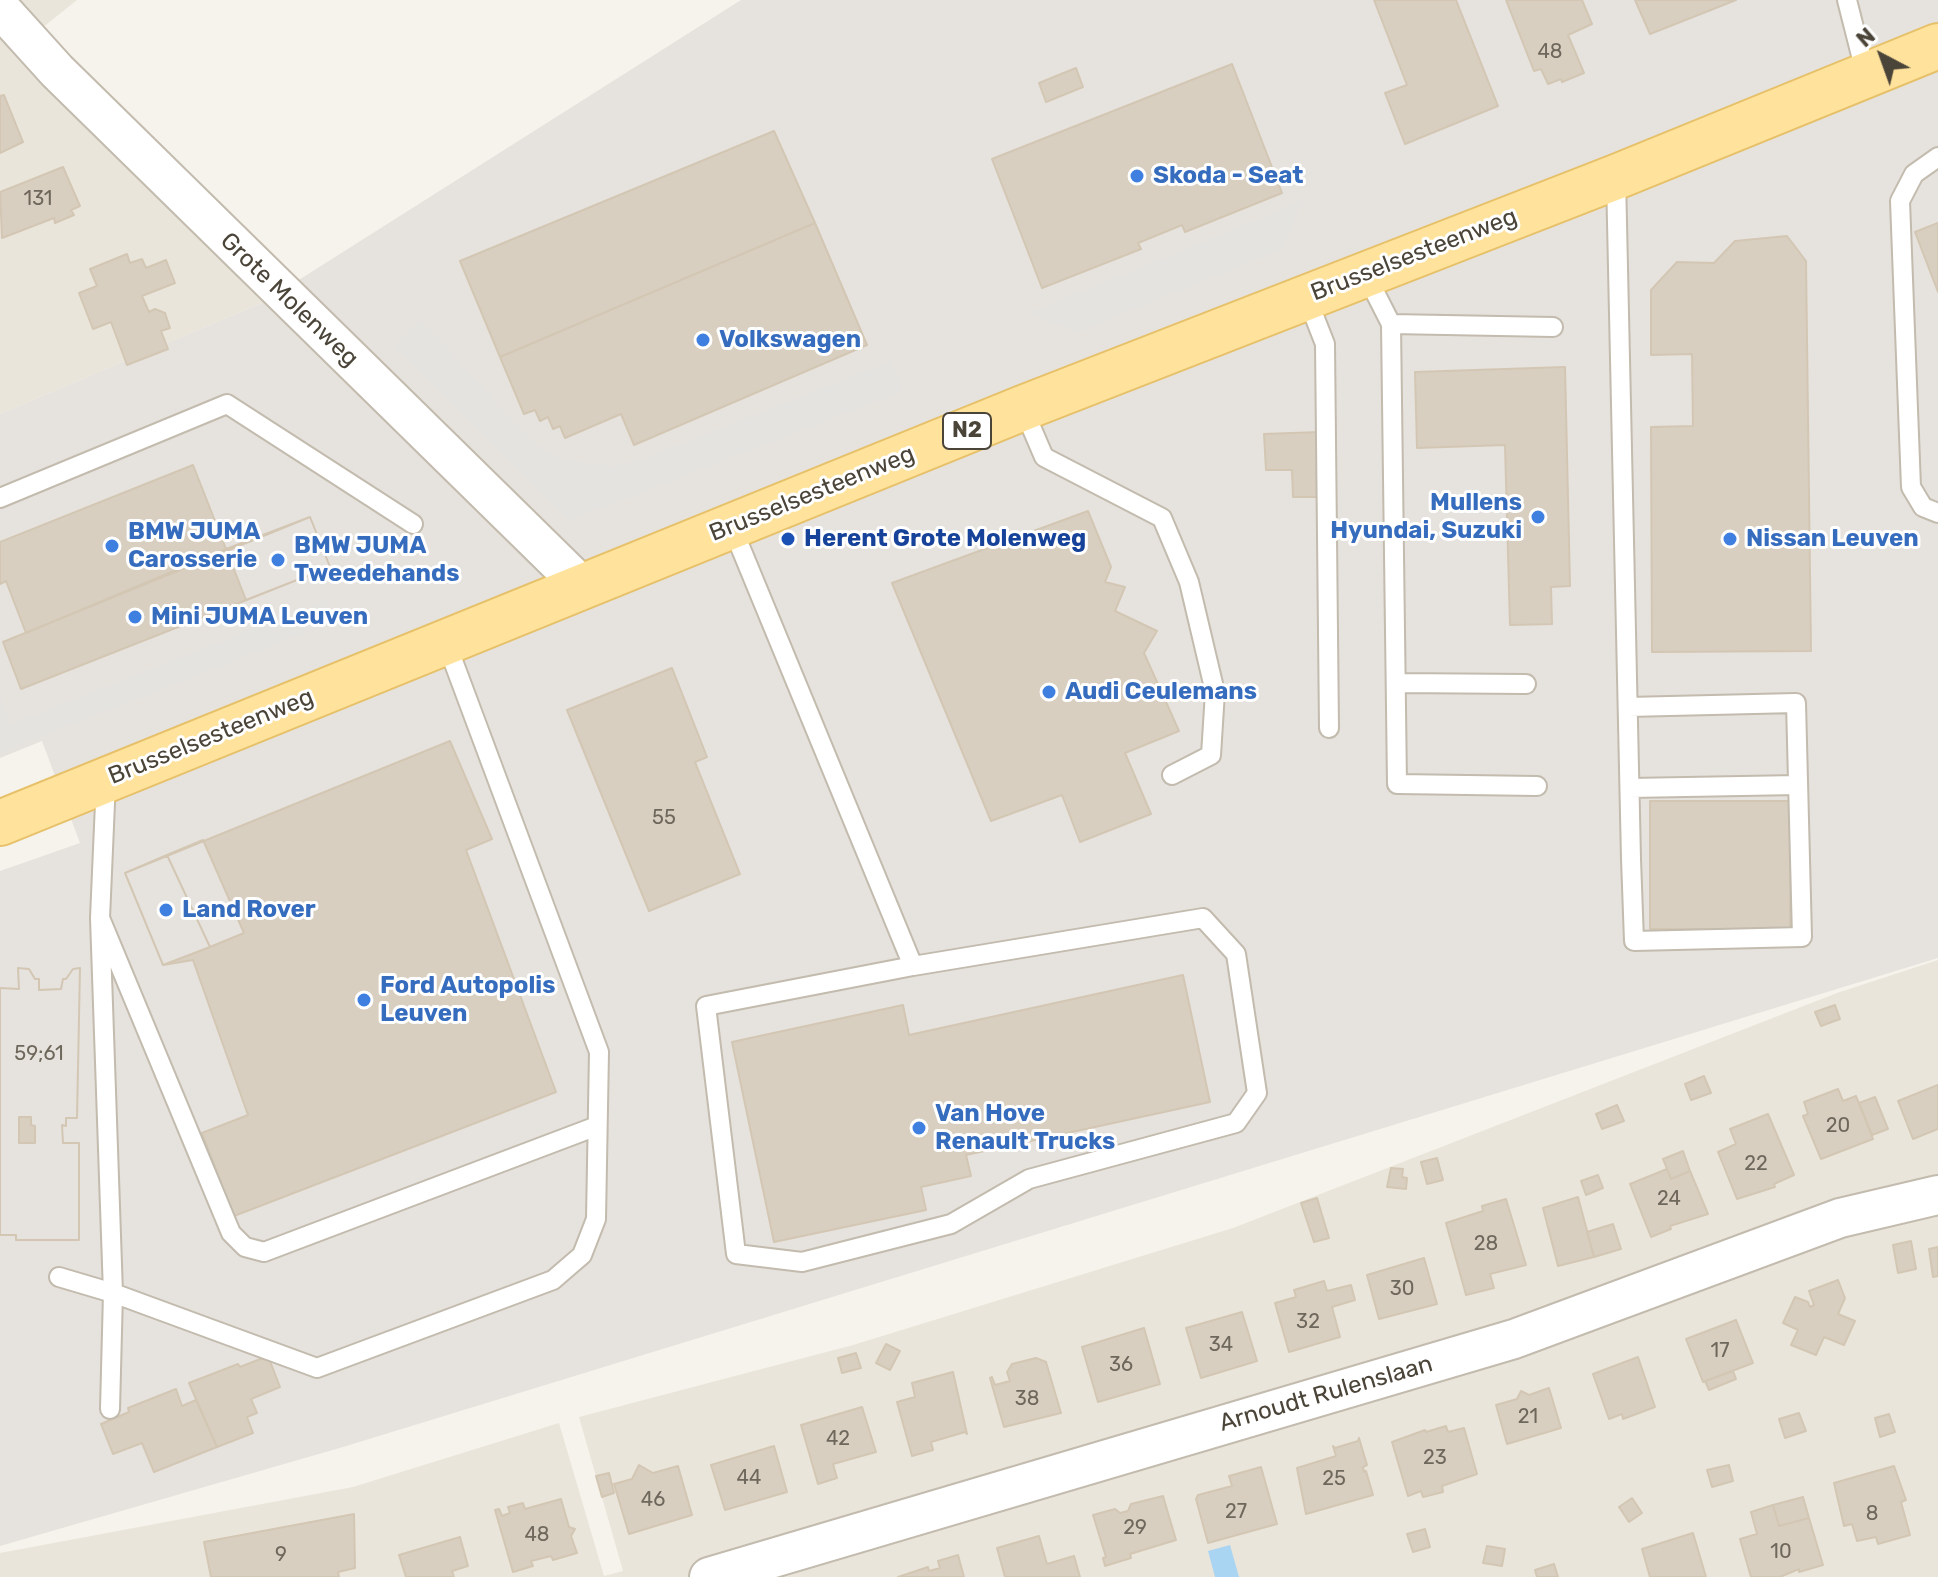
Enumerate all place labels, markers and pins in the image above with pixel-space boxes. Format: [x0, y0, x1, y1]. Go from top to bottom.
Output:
place label: Skoda - Seat [1153, 162, 1303, 190]
marker: Skoda - Seat [1128, 167, 1146, 185]
place label: Volkswagen [719, 326, 861, 354]
marker: Volkswagen [694, 331, 712, 349]
place label: Mullens Hyundai, Suzuki [1330, 489, 1522, 545]
marker: Mullens Hyundai, Suzuki [1529, 508, 1547, 526]
place label: BMW JUMA Carosserie [128, 518, 260, 574]
place label: Herent Grote Molenweg [804, 525, 1086, 553]
place label: Nissan Leuven [1746, 525, 1919, 553]
marker: Herent Grote Molenweg [779, 530, 797, 548]
marker: Nissan Leuven [1721, 530, 1739, 548]
place label: BMW JUMA Tweedehands [294, 532, 459, 588]
marker: BMW JUMA Carosserie [103, 537, 121, 555]
marker: BMW JUMA Tweedehands [269, 551, 287, 569]
place label: Mini JUMA Leuven [151, 603, 368, 631]
marker: Mini JUMA Leuven [126, 608, 144, 626]
place label: Audi Ceulemans [1065, 678, 1257, 706]
marker: Audi Ceulemans [1040, 683, 1058, 701]
place label: Land Rover [182, 896, 316, 924]
marker: Land Rover [157, 901, 175, 919]
place label: Ford Autopolis Leuven [380, 972, 555, 1028]
marker: Ford Autopolis Leuven [355, 991, 373, 1009]
place label: Van Hove Renault Trucks [935, 1100, 1115, 1156]
marker: Van Hove Renault Trucks [910, 1119, 928, 1137]

